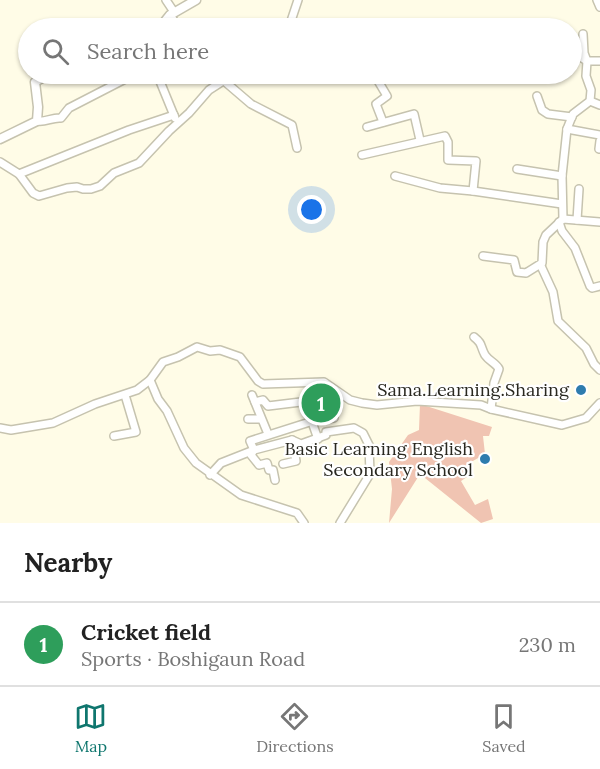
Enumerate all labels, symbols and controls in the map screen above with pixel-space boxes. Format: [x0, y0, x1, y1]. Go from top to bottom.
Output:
search box [18, 18, 582, 84]
icon: search [39, 35, 72, 68]
text: Search here [87, 37, 209, 65]
your location [297, 195, 326, 224]
place label: Sama.Learning.Sharing [377, 378, 570, 401]
pin: 1 [302, 380, 340, 426]
marker: Sama.Learning.Sharing [574, 383, 588, 397]
place label: Basic Learning English Secondary School [284, 437, 473, 481]
marker: Basic Learning English Secondary School [478, 452, 492, 466]
text: Nearby [24, 546, 112, 579]
text: Cricket field [81, 618, 211, 646]
text: 1 [39, 632, 48, 657]
text: 230 m [519, 632, 576, 657]
text: Sports · Boshigaun Road [81, 646, 305, 671]
tab: Map [74, 700, 107, 756]
tab: Directions [256, 700, 334, 756]
tab: Saved [482, 700, 526, 756]

